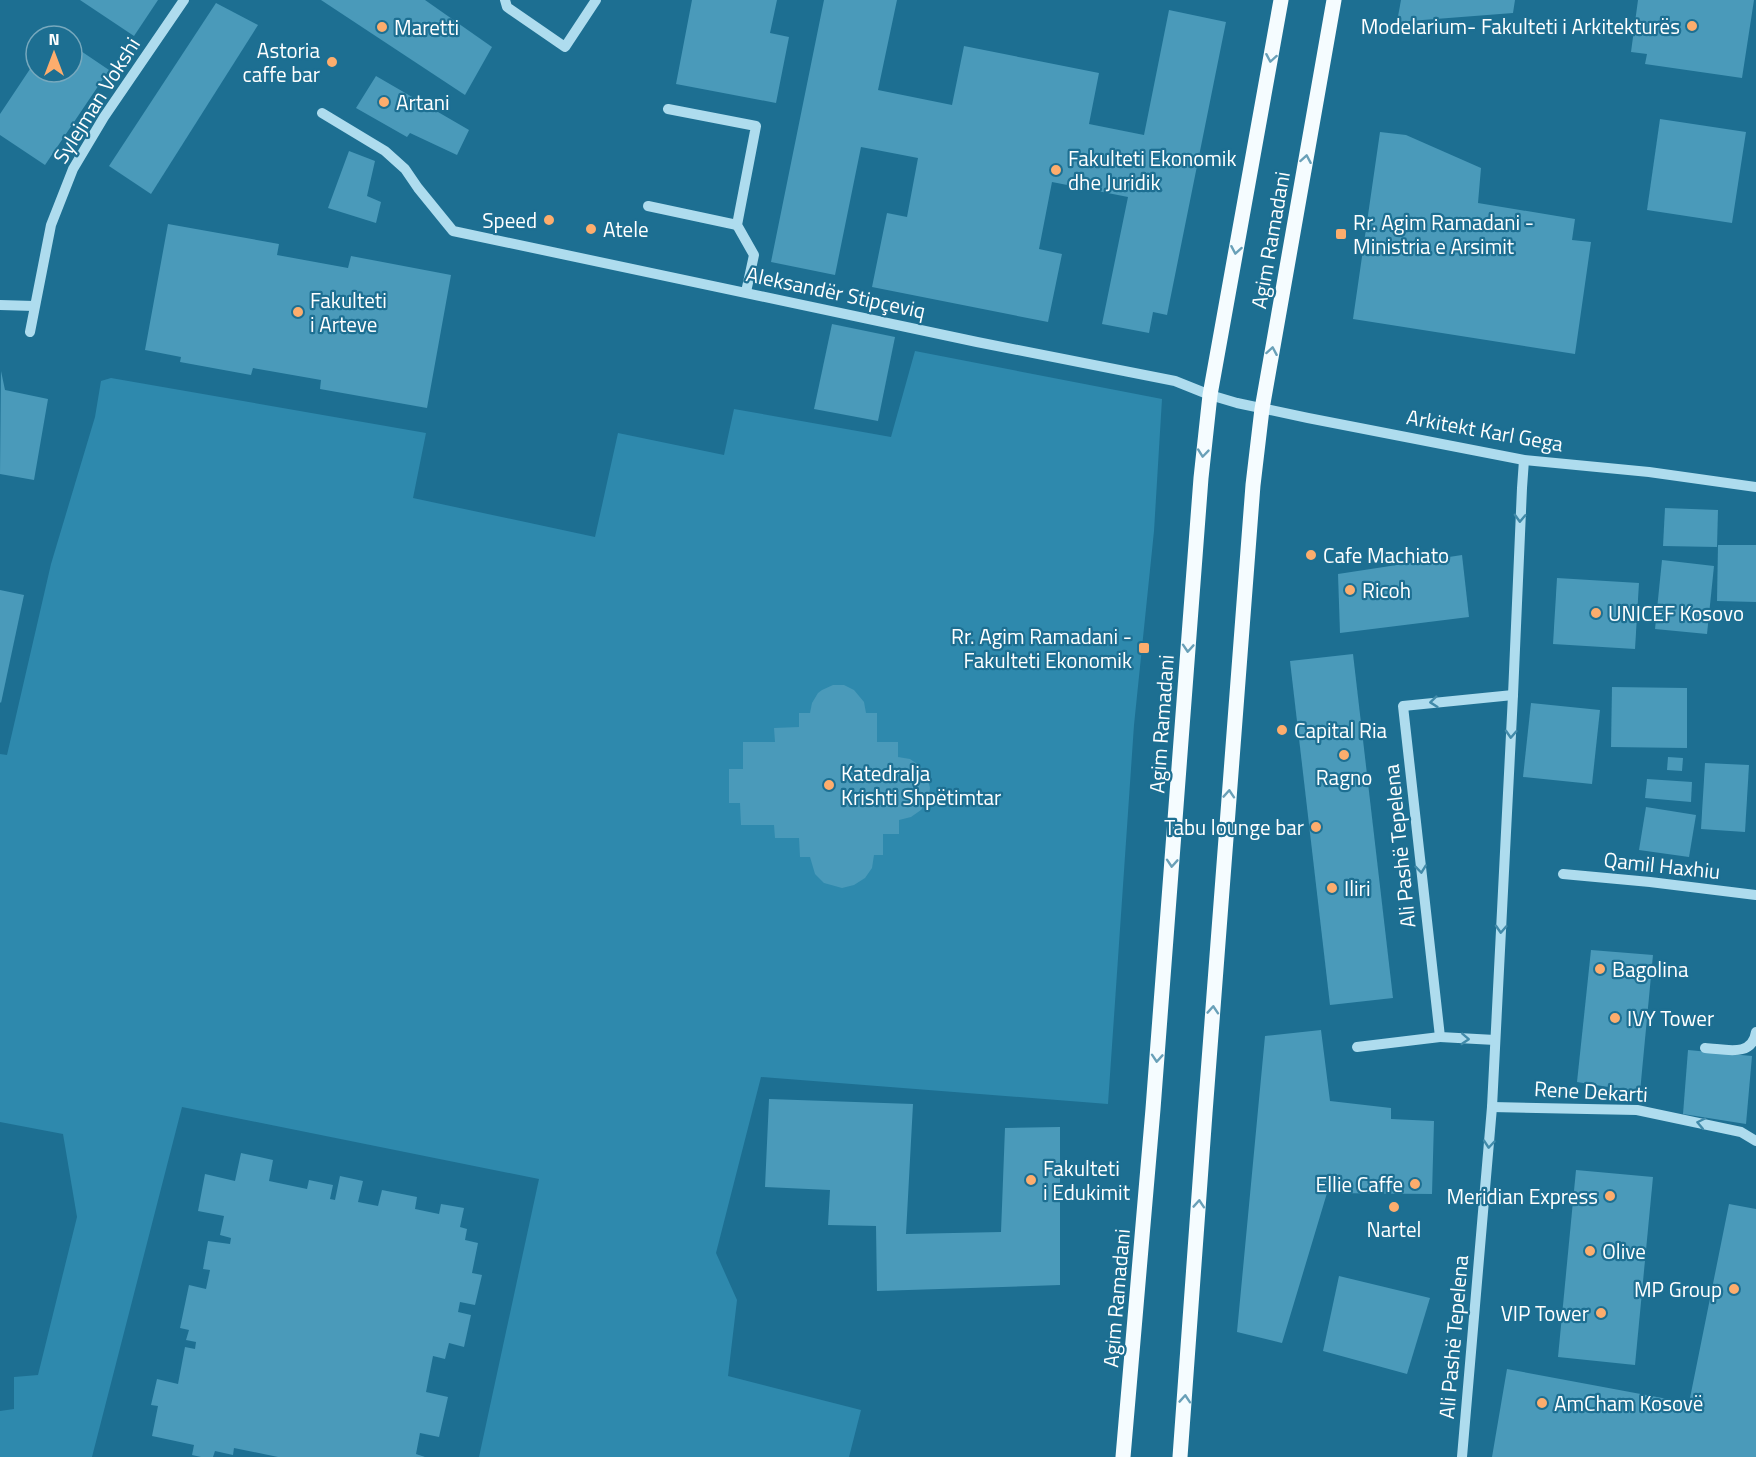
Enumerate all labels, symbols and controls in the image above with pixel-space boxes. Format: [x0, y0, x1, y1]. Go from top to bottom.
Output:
place label: Modelarium- Fakulteti i Arkitekturës [1361, 10, 1680, 42]
place label: Maretti [394, 11, 459, 43]
marker: Modelarium- Fakulteti i Arkitekturës [1685, 19, 1699, 33]
marker: Maretti [375, 20, 389, 34]
north arrow [24, 24, 84, 84]
text: N [48, 27, 60, 51]
street label: Sylejman Vokshi [44, 31, 148, 169]
place label: Astoria caffe bar [243, 34, 320, 90]
one-way arrow [1265, 52, 1278, 62]
marker: Astoria caffe bar [325, 55, 339, 69]
place label: Artani [396, 86, 450, 118]
marker: Artani [377, 95, 391, 109]
place label: Fakulteti Ekonomik dhe Juridik [1068, 142, 1237, 198]
one-way arrow [1299, 154, 1312, 164]
marker: Fakulteti Ekonomik dhe Juridik [1049, 163, 1063, 177]
street label: Agim Ramadani [1242, 169, 1298, 311]
place label: Speed [482, 204, 537, 236]
place label: Rr. Agim Ramadani - Ministria e Arsimit [1353, 206, 1534, 262]
marker: Speed [542, 213, 556, 227]
place label: Atele [603, 213, 649, 245]
marker: Atele [584, 222, 598, 236]
marker: Rr. Agim Ramadani - Ministria e Arsimit [1334, 227, 1348, 241]
one-way arrow [1231, 245, 1243, 254]
street label: Aleksandër Stipçeviq [743, 257, 929, 327]
place label: Fakulteti i Arteve [310, 284, 387, 340]
marker: Fakulteti i Arteve [291, 305, 305, 319]
one-way arrow [1266, 346, 1278, 356]
street label: Arkitekt Karl Gega [1404, 400, 1566, 460]
one-way arrow [1198, 449, 1210, 458]
one-way arrow [1514, 514, 1527, 523]
place label: Cafe Machiato [1323, 539, 1449, 571]
marker: Cafe Machiato [1304, 548, 1318, 562]
place label: Ricoh [1362, 574, 1411, 606]
marker: Ricoh [1343, 583, 1357, 597]
place label: UNICEF Kosovo [1608, 597, 1744, 629]
marker: UNICEF Kosovo [1589, 606, 1603, 620]
place label: Rr. Agim Ramadani - Fakulteti Ekonomik [951, 620, 1132, 676]
marker: Rr. Agim Ramadani - Fakulteti Ekonomik [1137, 641, 1151, 655]
one-way arrow [1182, 643, 1195, 652]
street label: Agim Ramadani [1140, 654, 1182, 794]
one-way arrow [1429, 696, 1438, 708]
place label: Capital Ria [1294, 714, 1388, 746]
marker: Capital Ria [1275, 723, 1289, 737]
one-way arrow [1505, 730, 1518, 739]
marker: Ragno [1337, 748, 1351, 762]
place label: Katedralja Krishti Shpëtimtar [841, 757, 1001, 813]
place label: Ragno [1316, 761, 1372, 793]
street label: Ali Pashë Tepelena [1374, 762, 1424, 929]
marker: Katedralja Krishti Shpëtimtar [822, 778, 836, 792]
one-way arrow [1223, 790, 1236, 799]
place label: Tabu lounge bar [1164, 811, 1304, 843]
marker: Tabu lounge bar [1309, 820, 1323, 834]
street label: Qamil Haxhiu [1602, 843, 1722, 887]
one-way arrow [1166, 859, 1179, 868]
one-way arrow [1414, 864, 1427, 873]
place label: Iliri [1344, 872, 1370, 904]
marker: Iliri [1325, 881, 1339, 895]
one-way arrow [1495, 924, 1508, 933]
place label: Bagolina [1612, 953, 1689, 985]
marker: Bagolina [1593, 962, 1607, 976]
place label: IVY Tower [1627, 1002, 1714, 1034]
one-way arrow [1206, 1005, 1219, 1014]
marker: IVY Tower [1608, 1011, 1622, 1025]
one-way arrow [1460, 1032, 1469, 1045]
one-way arrow [1151, 1053, 1164, 1062]
street label: Rene Dekarti [1533, 1072, 1649, 1110]
one-way arrow [1696, 1118, 1706, 1131]
one-way arrow [1483, 1140, 1496, 1149]
place label: Fakulteti i Edukimit [1043, 1152, 1131, 1208]
place label: Ellie Caffe [1316, 1168, 1403, 1200]
marker: Fakulteti i Edukimit [1024, 1173, 1038, 1187]
marker: Ellie Caffe [1408, 1177, 1422, 1191]
place label: Meridian Express [1447, 1180, 1598, 1212]
marker: Meridian Express [1603, 1189, 1617, 1203]
one-way arrow [1192, 1200, 1205, 1209]
marker: Nartel [1387, 1200, 1401, 1214]
place label: Nartel [1367, 1213, 1421, 1245]
street label: Agim Ramadani [1094, 1227, 1138, 1369]
place label: Olive [1602, 1235, 1646, 1267]
marker: Olive [1583, 1244, 1597, 1258]
street label: Ali Pashë Tepelena [1430, 1253, 1476, 1420]
place label: MP Group [1634, 1273, 1722, 1305]
marker: MP Group [1727, 1282, 1741, 1296]
place label: VIP Tower [1501, 1297, 1589, 1329]
marker: VIP Tower [1594, 1306, 1608, 1320]
place label: AmCham Kosovë [1554, 1387, 1703, 1419]
one-way arrow [1178, 1394, 1191, 1403]
marker: AmCham Kosovë [1535, 1396, 1549, 1410]

